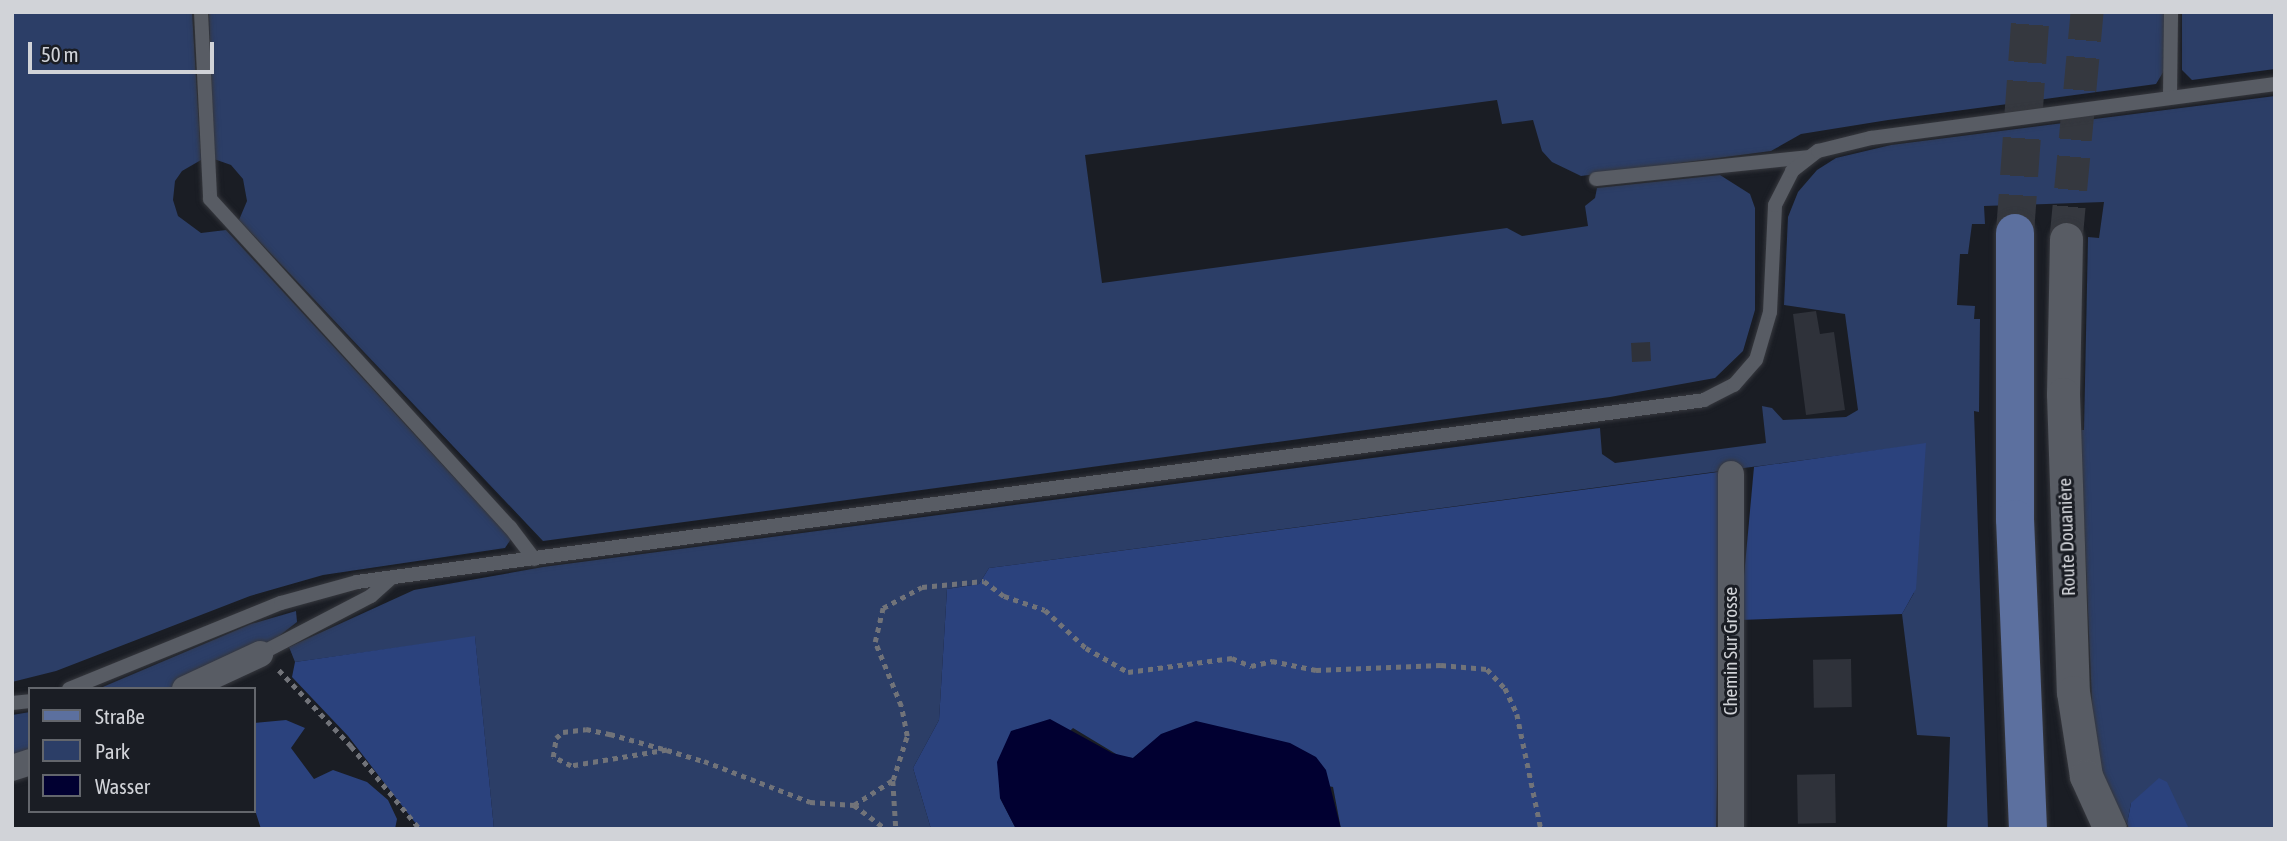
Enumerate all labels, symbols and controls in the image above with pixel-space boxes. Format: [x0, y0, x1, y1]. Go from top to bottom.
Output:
scale bar [32, 28, 217, 72]
text: 50 m [41, 42, 79, 66]
street label: Route Douanière [2054, 478, 2080, 596]
street label: Chemin Sur Grosse [1720, 587, 1742, 715]
legend [28, 687, 256, 813]
text: Straße [95, 704, 145, 728]
text: Park [95, 739, 130, 763]
text: Wasser [95, 774, 150, 798]

